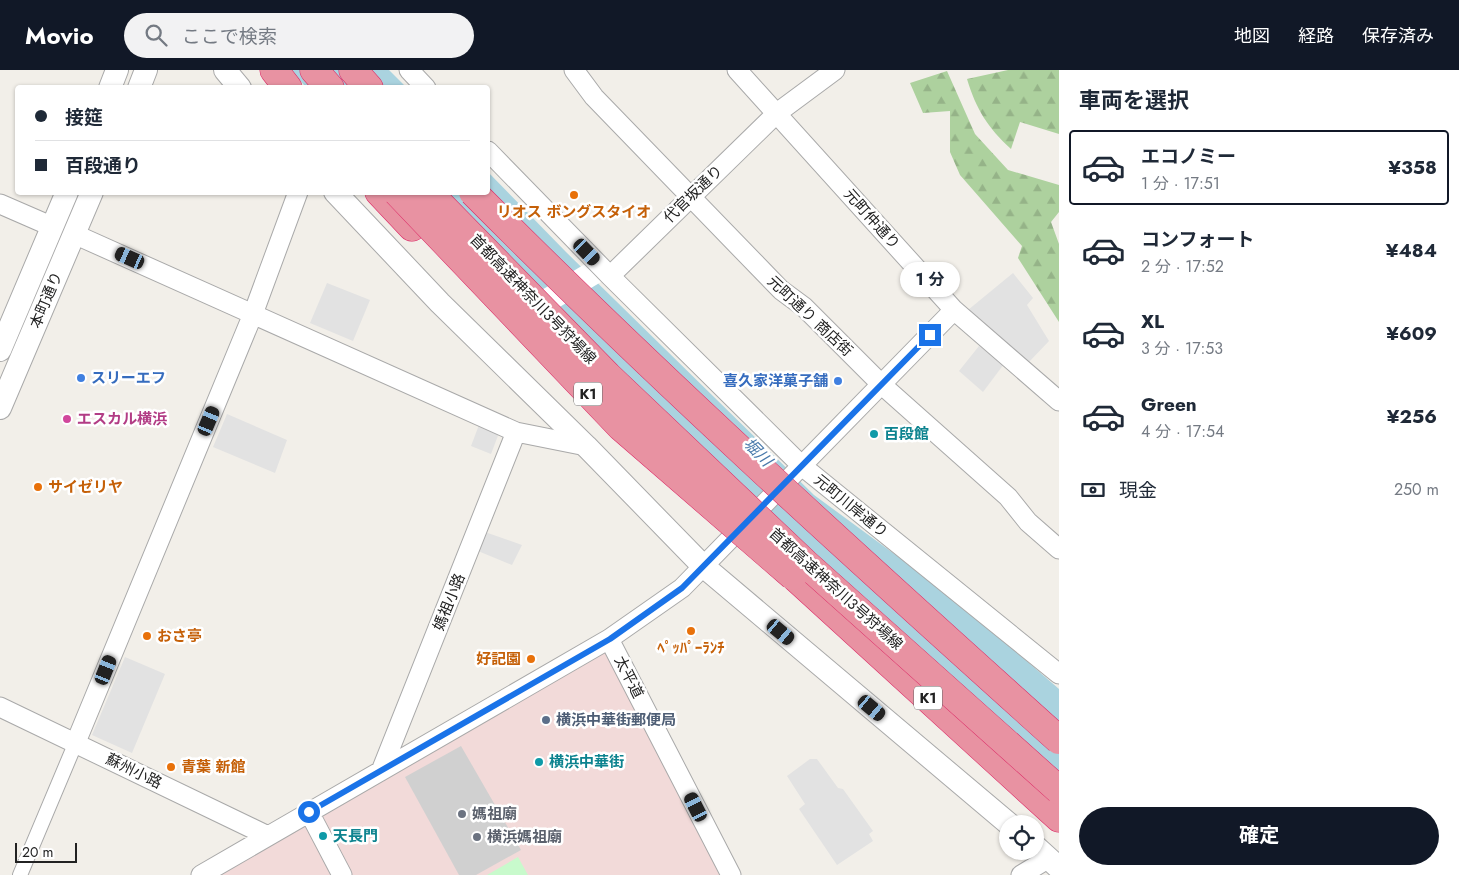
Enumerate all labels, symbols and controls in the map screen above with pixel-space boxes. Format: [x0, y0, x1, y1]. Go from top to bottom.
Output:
search box [124, 13, 474, 58]
text: Movio [25, 18, 94, 53]
icon: search [142, 21, 170, 49]
text: ここで検索 [182, 23, 277, 50]
text: 地図 [1234, 23, 1270, 49]
text: 経路 [1298, 23, 1334, 49]
text: 保存済み [1362, 23, 1434, 49]
text: 車両を選択 [1079, 84, 1189, 116]
text: 接筵 [65, 104, 103, 131]
text: エコノミー [1141, 143, 1236, 170]
icon: car [1081, 145, 1126, 190]
text: 百段通り [65, 152, 141, 179]
text: ¥358 [1388, 154, 1437, 181]
street label: 代官坂通り [658, 160, 728, 228]
text: 1 分 · 17:51 [1141, 172, 1220, 195]
street label: 元町仲通り [839, 184, 905, 254]
marker: リオス ボングスタイオ [568, 189, 580, 201]
place label: リオス ボングスタイオ [497, 201, 651, 223]
text: コンフォート [1141, 226, 1254, 253]
icon: car [1081, 228, 1126, 273]
street label: 首都高速神奈川3号狩場線 [465, 229, 601, 369]
car [571, 236, 602, 268]
text: ¥484 [1386, 237, 1437, 264]
car [113, 245, 146, 271]
text: 2 分 · 17:52 [1141, 255, 1224, 278]
callout: 1 分 [900, 262, 960, 298]
street label: 本町通り [24, 268, 68, 332]
text: 1 分 [916, 268, 944, 291]
street label: 元町通り 商店街 [762, 271, 858, 361]
text: XL [1141, 308, 1164, 335]
icon: car [1081, 311, 1126, 356]
text: ¥609 [1386, 320, 1437, 347]
route end [919, 324, 941, 346]
text: 3 分 · 17:53 [1141, 337, 1223, 360]
place label: スリーエフ [91, 367, 166, 389]
place label: 喜久家洋菓子舗 [723, 370, 828, 392]
marker: スリーエフ [75, 372, 87, 384]
marker: 喜久家洋菓子舗 [832, 375, 844, 387]
road number: K1 [574, 382, 602, 406]
text: Green [1141, 391, 1197, 418]
icon: car [1081, 394, 1126, 439]
text: ¥256 [1387, 403, 1437, 430]
car [196, 404, 221, 438]
place label: エスカル横浜 [77, 408, 168, 430]
marker: エスカル横浜 [61, 413, 73, 425]
text: 4 分 · 17:54 [1141, 420, 1224, 443]
place label: 百段館 [884, 423, 929, 445]
marker: 百段館 [868, 428, 880, 440]
water label: 堀川 [739, 433, 779, 473]
street label: 元町川岸通り [809, 469, 893, 543]
place label: サイゼリヤ [48, 476, 123, 498]
icon: cash [1079, 476, 1107, 504]
text: 現金 [1119, 477, 1157, 504]
text: 250 m [1394, 478, 1439, 501]
marker: サイゼリヤ [32, 481, 44, 493]
street label: 首都高速神奈川3号狩場線 [764, 523, 908, 655]
street label: 媽祖小路 [428, 570, 470, 634]
car [764, 617, 797, 647]
place label: おさ亭 [157, 625, 202, 647]
marker: ﾍﾟｯﾊﾟｰﾗﾝﾁ [685, 625, 697, 637]
marker: おさ亭 [141, 630, 153, 642]
place label: ﾍﾟｯﾊﾟｰﾗﾝﾁ [657, 637, 725, 659]
place label: 好記園 [476, 648, 521, 670]
street label: 太平道 [609, 652, 649, 702]
car [93, 653, 118, 687]
marker: 好記園 [525, 653, 537, 665]
road number: K1 [914, 686, 942, 710]
car [855, 693, 888, 723]
place label: 横浜中華街郵便局 [556, 709, 676, 731]
marker: 横浜中華街郵便局 [540, 714, 552, 726]
street label: 蘇州小路 [102, 748, 166, 794]
place label: 横浜中華街 [549, 751, 624, 773]
place label: 青葉 新館 [181, 756, 246, 778]
marker: 横浜中華街 [533, 756, 545, 768]
marker: 青葉 新館 [165, 761, 177, 773]
car [682, 790, 709, 824]
route start [298, 801, 320, 823]
place label: 媽祖廟 [472, 803, 517, 825]
button: 確定 [1079, 807, 1439, 865]
marker: 媽祖廟 [456, 808, 468, 820]
map controls [999, 815, 1044, 860]
button: locate [999, 815, 1044, 860]
place label: 天長門 [333, 825, 378, 847]
place label: 横浜媽祖廟 [487, 826, 562, 848]
marker: 天長門 [317, 830, 329, 842]
marker: 横浜媽祖廟 [471, 831, 483, 843]
scale bar [15, 840, 78, 863]
text: 20 m [22, 842, 54, 862]

